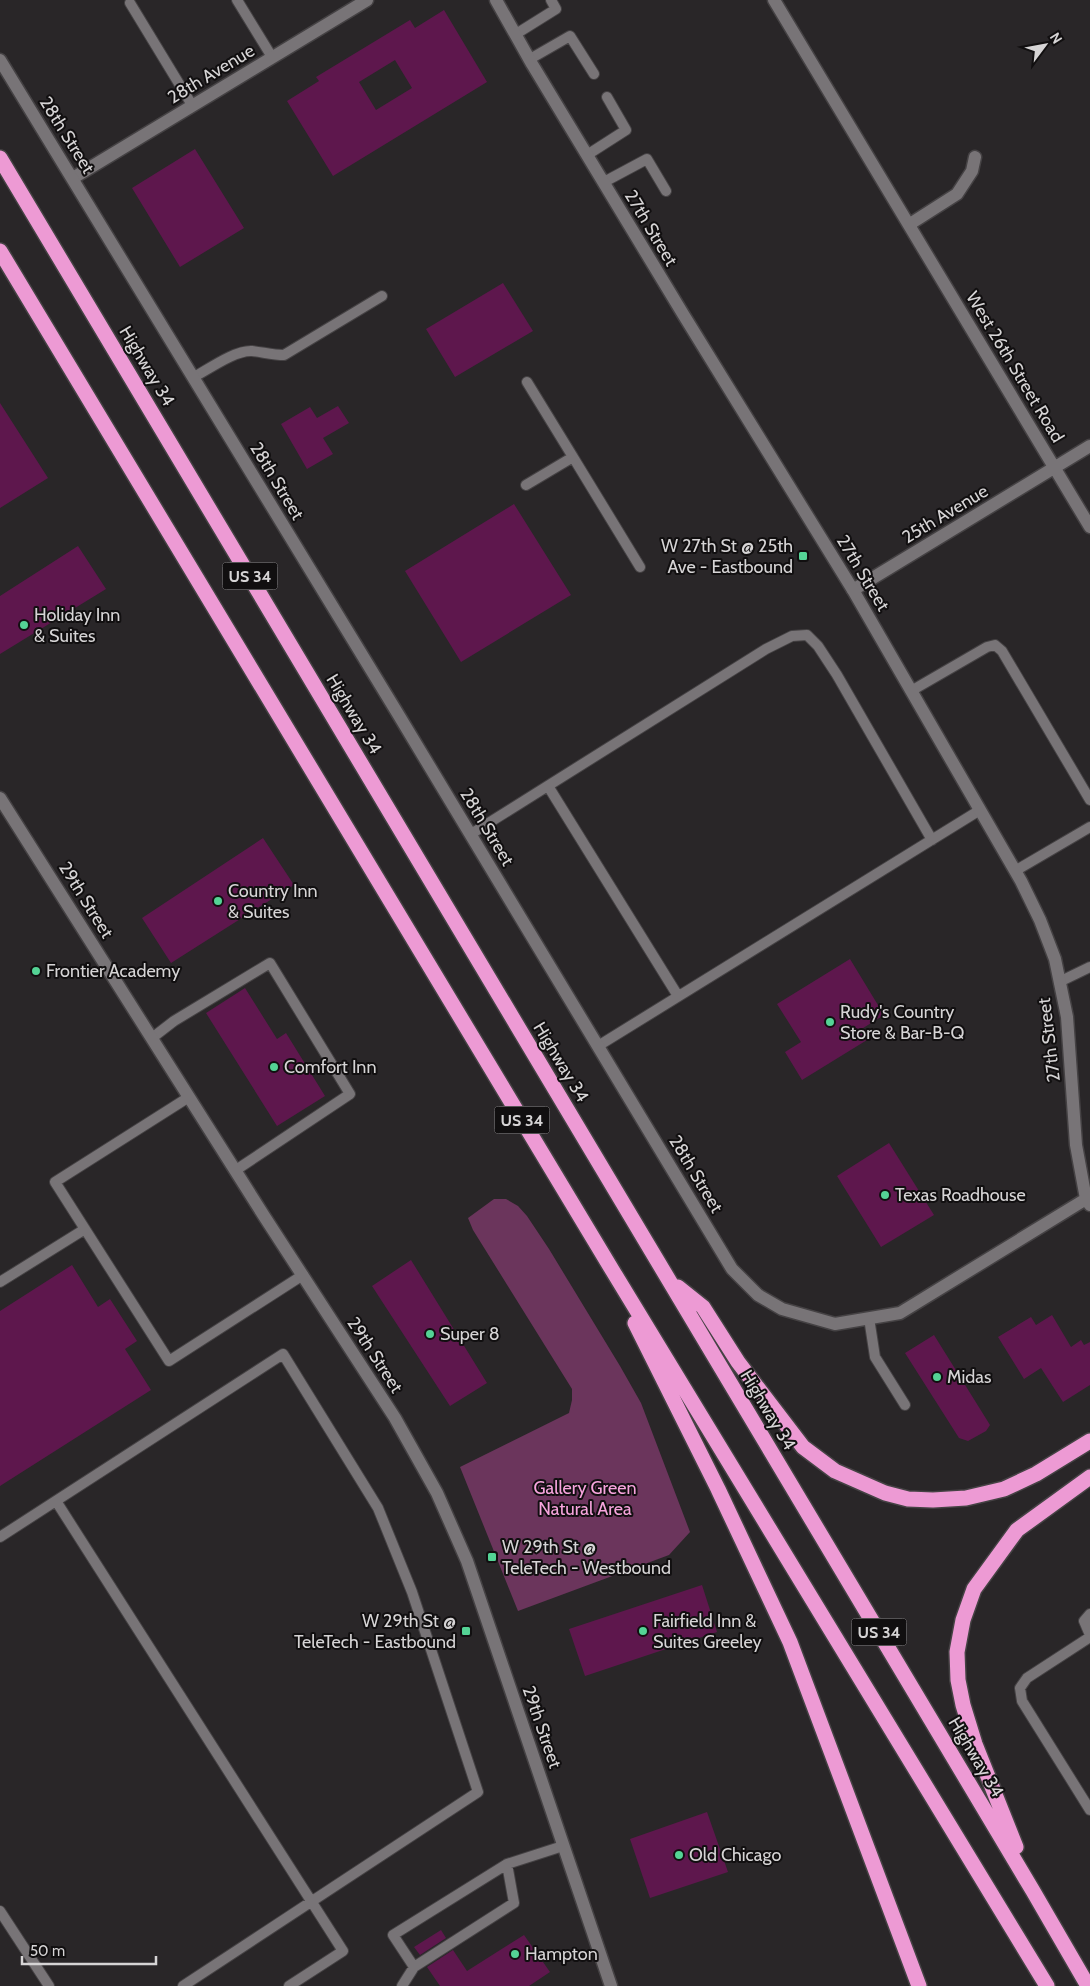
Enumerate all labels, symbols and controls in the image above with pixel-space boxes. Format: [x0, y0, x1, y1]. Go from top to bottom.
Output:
north arrow [1020, 20, 1070, 70]
text: N [1046, 29, 1066, 47]
street label: 28th Avenue [164, 40, 258, 108]
street label: 28th Street [35, 92, 99, 178]
street label: 27th Street [620, 186, 682, 270]
street label: West 26th Street Road [961, 288, 1069, 446]
street label: Highway 34 [115, 322, 179, 410]
street label: 28th Street [245, 438, 309, 524]
street label: 25th Avenue [898, 480, 992, 548]
street label: 27th Street [832, 531, 894, 615]
place label: W 27th St @ 25th Ave - Eastbound [661, 535, 793, 578]
marker: W 27th St @ 25th Ave - Eastbound [797, 550, 809, 562]
road number: US 34 [222, 562, 278, 590]
place label: Holiday Inn & Suites [34, 604, 120, 647]
marker: Holiday Inn & Suites [18, 619, 30, 631]
street label: Highway 34 [322, 670, 386, 758]
street label: 28th Street [455, 784, 519, 870]
street label: 29th Street [54, 858, 118, 942]
place label: Country Inn & Suites [228, 880, 318, 923]
marker: Country Inn & Suites [212, 895, 224, 907]
place label: Frontier Academy [46, 960, 180, 982]
marker: Frontier Academy [30, 965, 42, 977]
street label: 27th Street [1033, 997, 1065, 1083]
place label: Rudy's Country Store & Bar-B-Q [840, 1001, 965, 1044]
marker: Rudy's Country Store & Bar-B-Q [824, 1016, 836, 1028]
street label: Highway 34 [529, 1018, 593, 1106]
place label: Comfort Inn [284, 1056, 376, 1078]
marker: Comfort Inn [268, 1061, 280, 1073]
road number: US 34 [494, 1106, 550, 1134]
street label: 28th Street [664, 1131, 728, 1217]
place label: Texas Roadhouse [895, 1184, 1026, 1206]
marker: Texas Roadhouse [879, 1189, 891, 1201]
street label: 29th Street [342, 1313, 408, 1397]
place label: Super 8 [440, 1323, 500, 1345]
marker: Super 8 [424, 1328, 436, 1340]
street label: Highway 34 [736, 1366, 800, 1454]
place label: Midas [947, 1366, 991, 1388]
marker: Midas [931, 1371, 943, 1383]
park label: Gallery Green Natural Area [533, 1477, 637, 1520]
place label: W 29th St @ TeleTech - Westbound [502, 1536, 671, 1579]
marker: W 29th St @ TeleTech - Westbound [486, 1551, 498, 1563]
place label: W 29th St @ TeleTech - Eastbound [294, 1610, 456, 1653]
place label: Fairfield Inn & Suites Greeley [653, 1610, 762, 1653]
road number: US 34 [852, 1618, 906, 1645]
marker: W 29th St @ TeleTech - Eastbound [460, 1625, 472, 1637]
marker: Fairfield Inn & Suites Greeley [637, 1625, 649, 1637]
street label: 29th Street [518, 1683, 566, 1771]
street label: Highway 34 [944, 1713, 1008, 1801]
place label: Old Chicago [689, 1844, 781, 1866]
marker: Old Chicago [673, 1849, 685, 1861]
scale bar [22, 1934, 156, 1966]
text: 50 m [30, 1942, 65, 1960]
place label: Hampton [525, 1943, 598, 1965]
marker: Hampton [509, 1948, 521, 1960]

